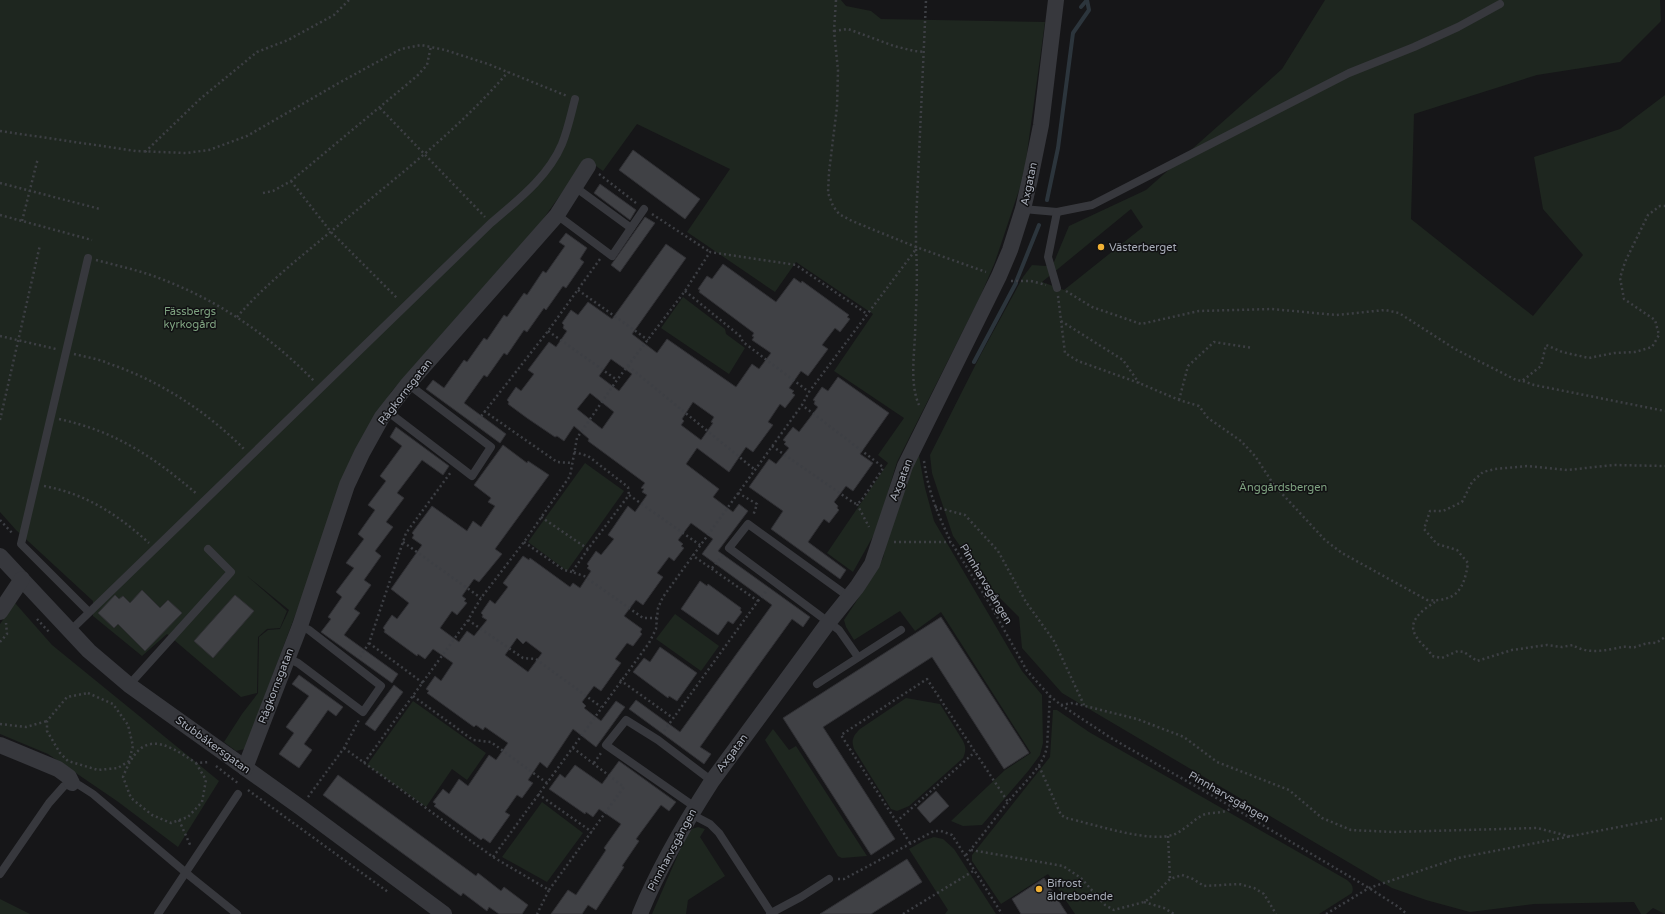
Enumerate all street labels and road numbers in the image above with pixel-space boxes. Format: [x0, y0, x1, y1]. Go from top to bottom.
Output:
street label: Axgatan [1018, 161, 1040, 207]
street label: Rågkornsgatan [375, 357, 435, 427]
street label: Axgatan [887, 457, 915, 503]
street label: Pinnharvsgången [957, 542, 1015, 626]
street label: Rågkornsgatan [256, 646, 296, 726]
street label: Stubbåkersgatan [173, 714, 253, 776]
street label: Axgatan [714, 731, 750, 775]
street label: Pinnharvsgången [1186, 769, 1272, 825]
street label: Pinnharvsgången [645, 807, 699, 893]

